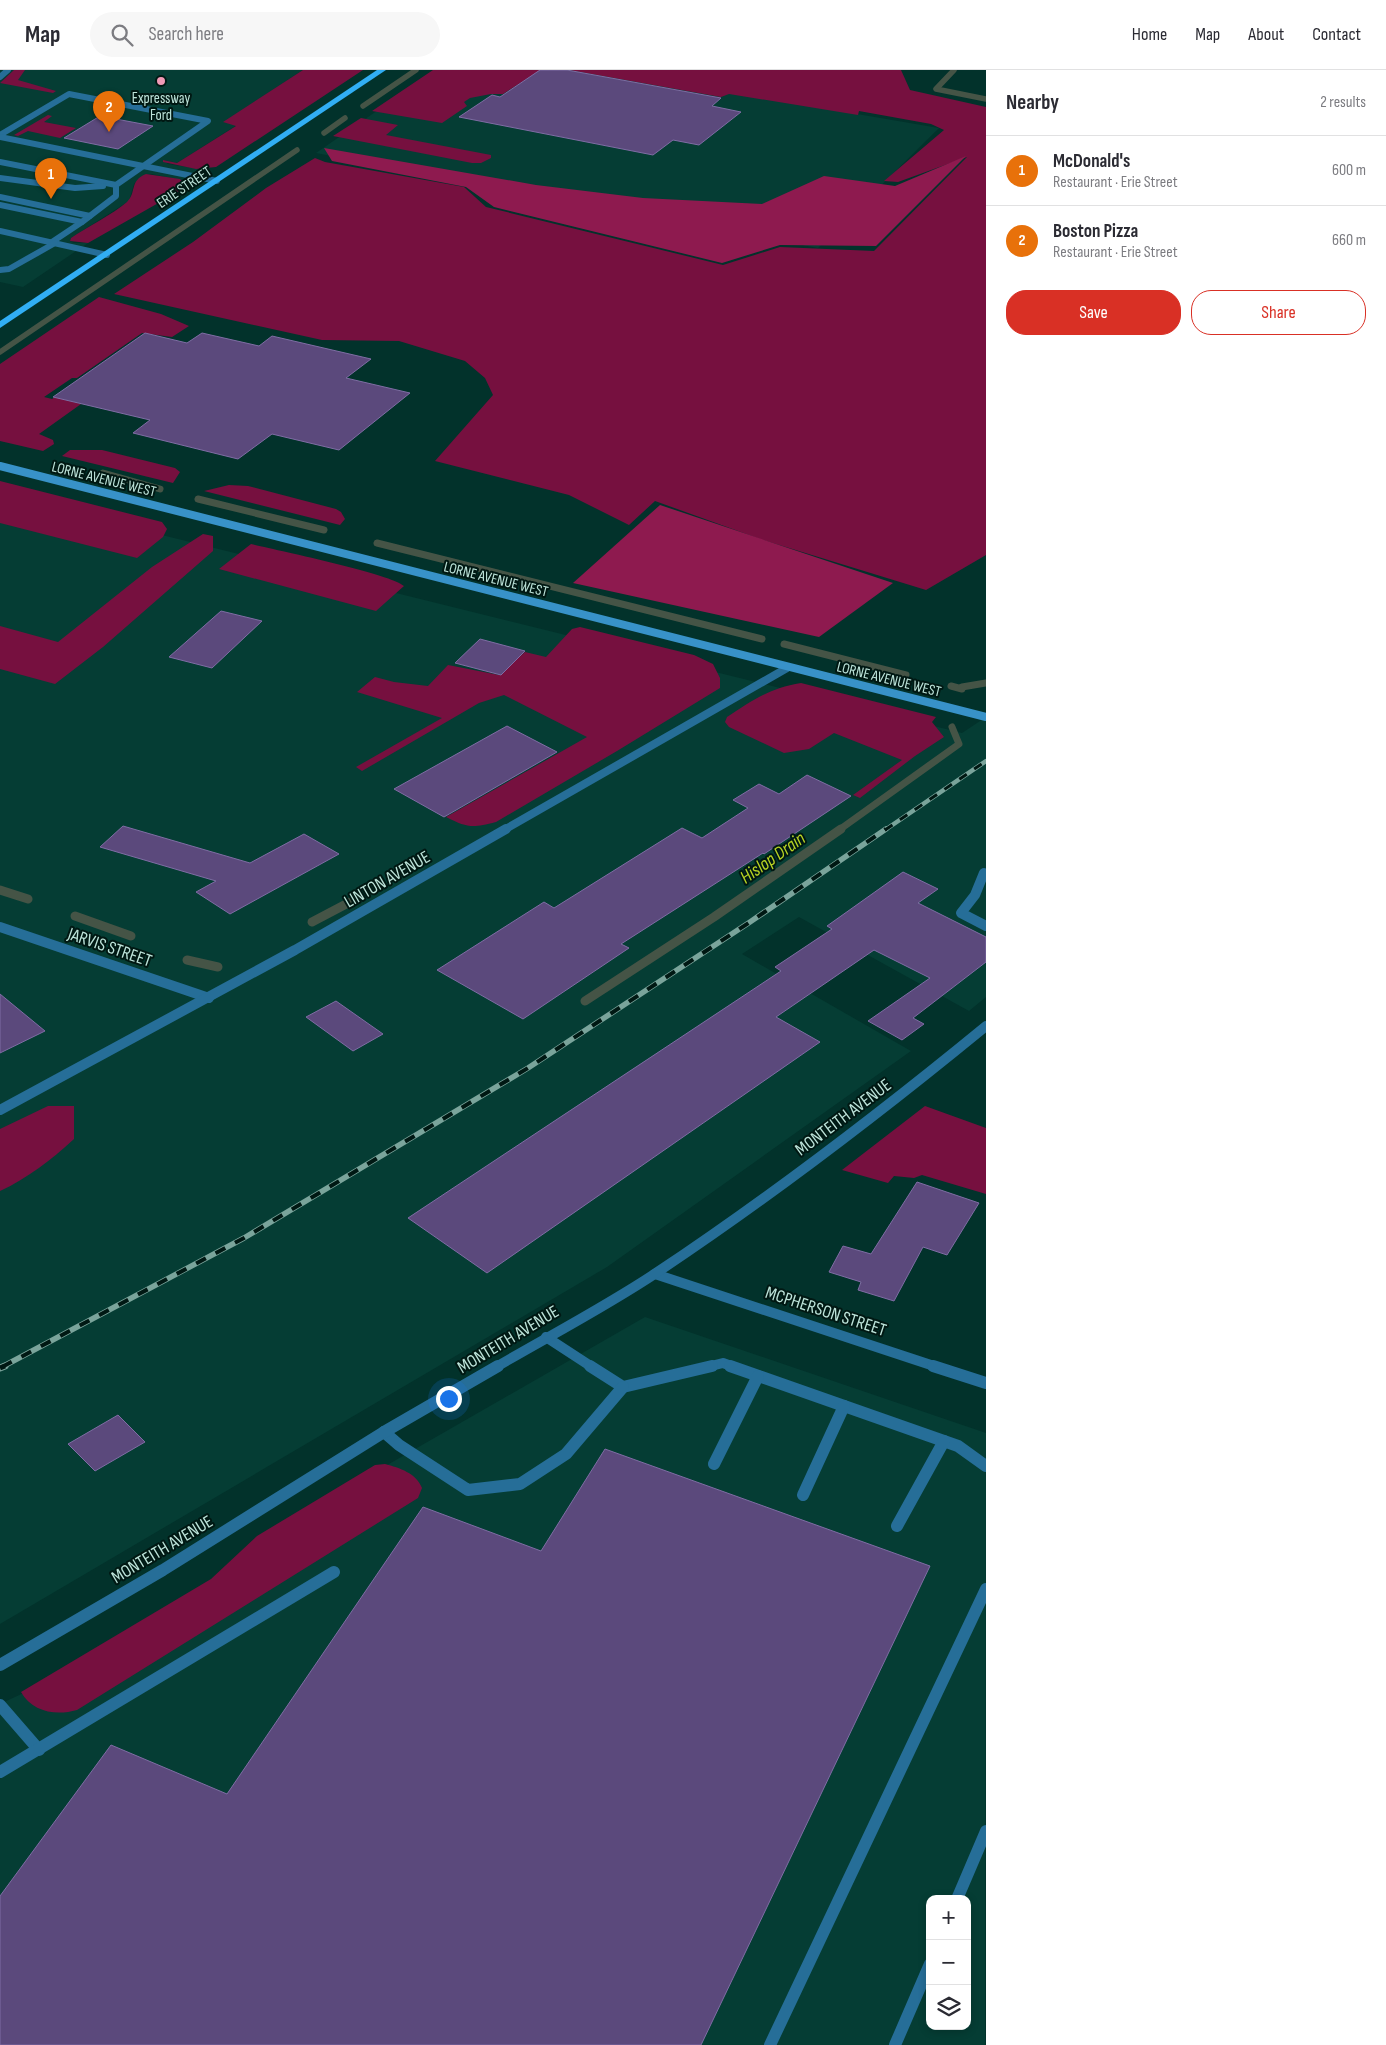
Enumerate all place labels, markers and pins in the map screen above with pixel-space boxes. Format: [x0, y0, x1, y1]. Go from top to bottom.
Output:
marker: Expressway Ford [155, 75, 167, 87]
place label: Expressway Ford [132, 89, 190, 125]
pin: 2 [93, 91, 125, 132]
pin: 1 [35, 158, 67, 199]

